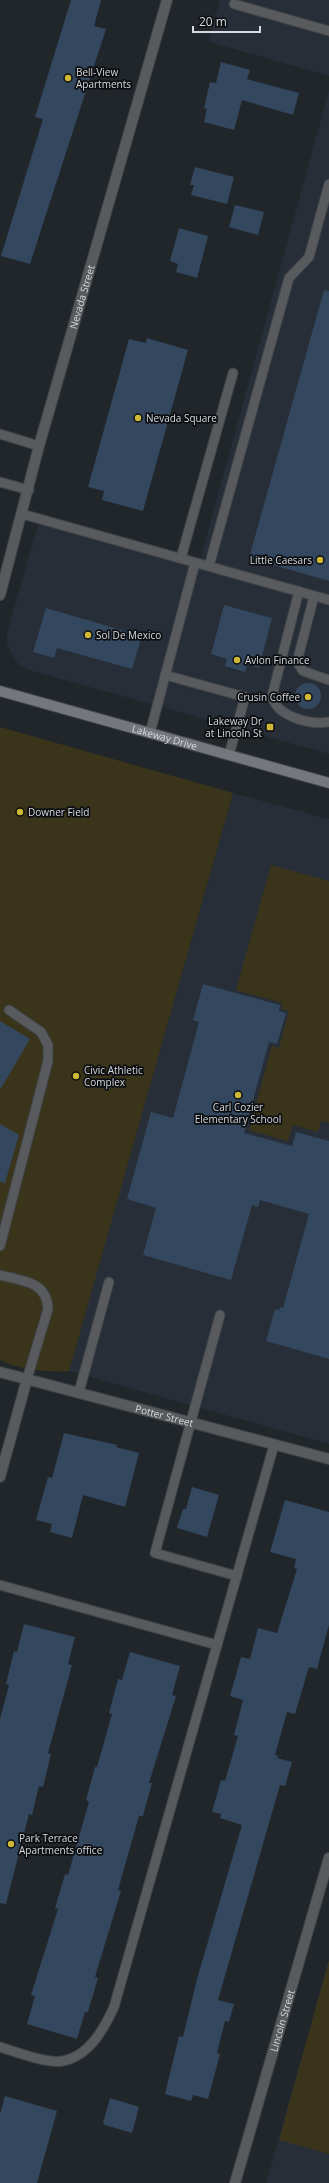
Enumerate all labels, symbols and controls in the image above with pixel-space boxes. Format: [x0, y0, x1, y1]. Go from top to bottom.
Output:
scale bar [193, 8, 260, 34]
text: 20 m [199, 13, 227, 30]
place label: Bell-View Apartments [76, 65, 131, 91]
marker: Bell-View Apartments [63, 73, 73, 83]
street label: Nevada Street [66, 263, 98, 331]
place label: Nevada Square [146, 411, 217, 425]
marker: Nevada Square [133, 413, 143, 423]
place label: Little Caesars [250, 553, 312, 567]
marker: Little Caesars [315, 555, 325, 565]
place label: Sol De Mexico [96, 628, 161, 642]
marker: Sol De Mexico [83, 630, 93, 640]
place label: Avlon Finance [245, 653, 310, 667]
marker: Avlon Finance [232, 655, 242, 665]
place label: Crusin Coffee [237, 690, 300, 704]
marker: Crusin Coffee [303, 692, 313, 702]
place label: Lakeway Dr at Lincoln St [205, 714, 262, 740]
street label: Lakeway Drive [130, 721, 199, 753]
marker: Lakeway Dr at Lincoln St [265, 722, 275, 732]
place label: Downer Field [28, 805, 89, 819]
marker: Downer Field [15, 807, 25, 817]
place label: Civic Athletic Complex [84, 1063, 143, 1089]
marker: Civic Athletic Complex [71, 1071, 81, 1081]
marker: Carl Cozier Elementary School [233, 1090, 243, 1100]
place label: Carl Cozier Elementary School [195, 1100, 281, 1126]
street label: Potter Street [134, 1401, 195, 1430]
place label: Park Terrace Apartments office [19, 1831, 103, 1857]
marker: Park Terrace Apartments office [6, 1839, 16, 1849]
street label: Lincoln Street [266, 1988, 298, 2053]

